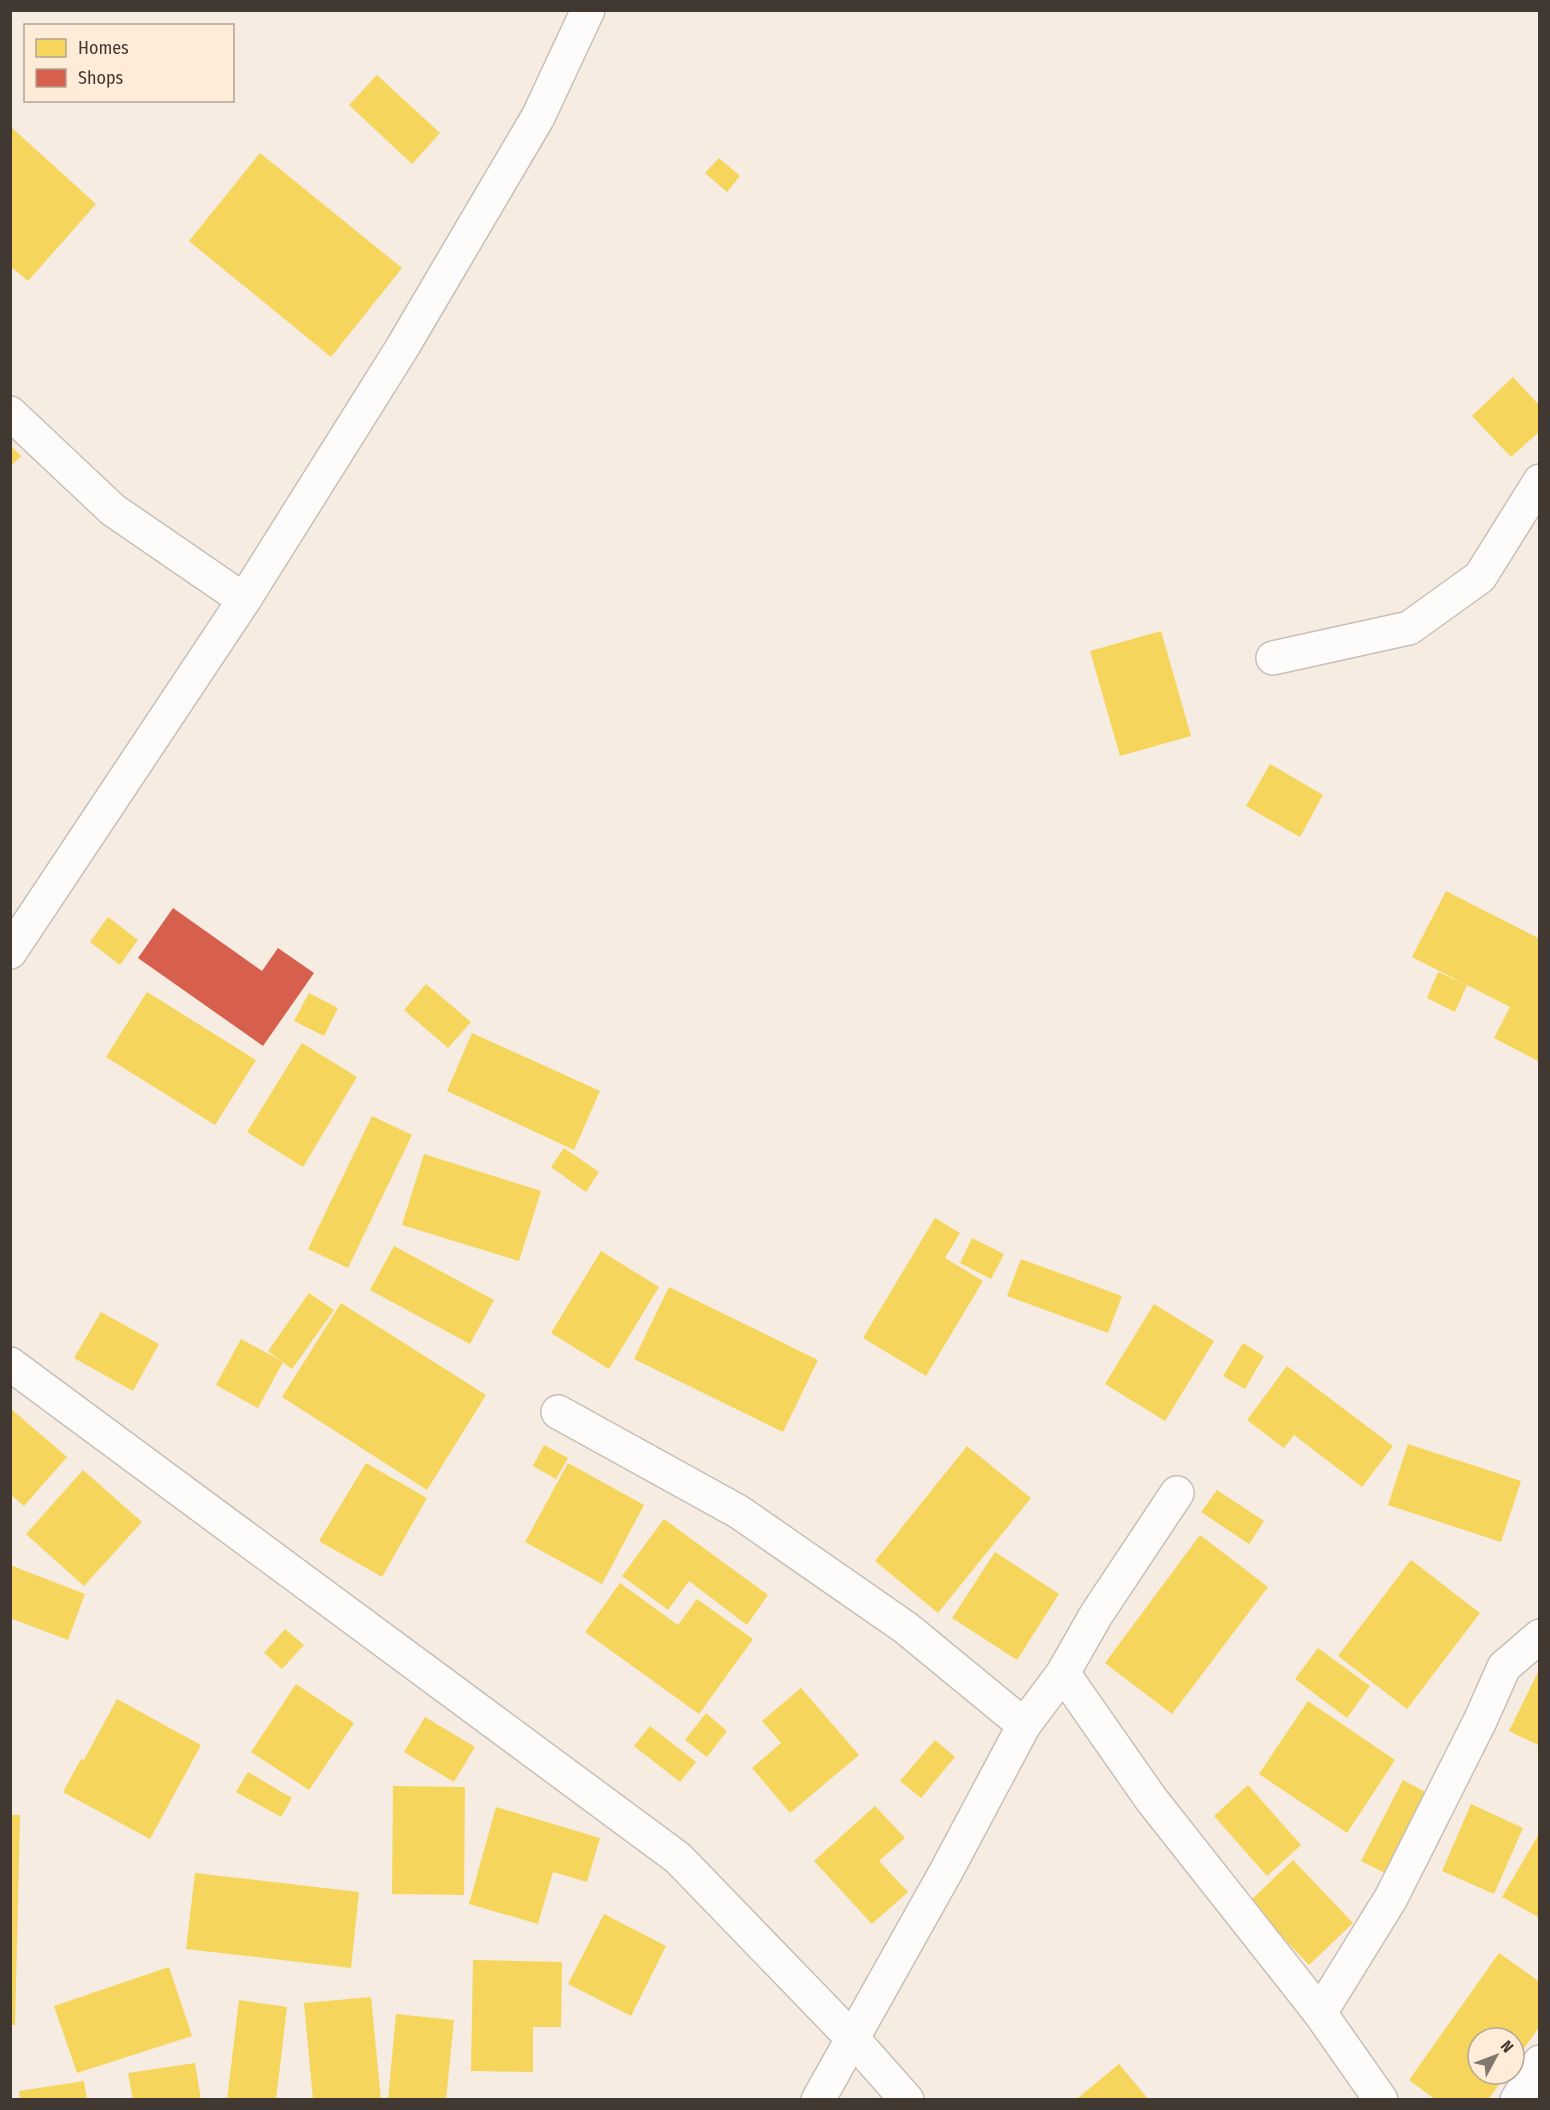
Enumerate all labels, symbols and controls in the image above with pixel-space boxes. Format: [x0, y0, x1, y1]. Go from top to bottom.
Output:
legend [24, 24, 234, 102]
text: Homes [78, 37, 129, 59]
text: Shops [78, 67, 123, 89]
north arrow [1466, 2026, 1526, 2086]
text: N [1497, 2037, 1517, 2056]

